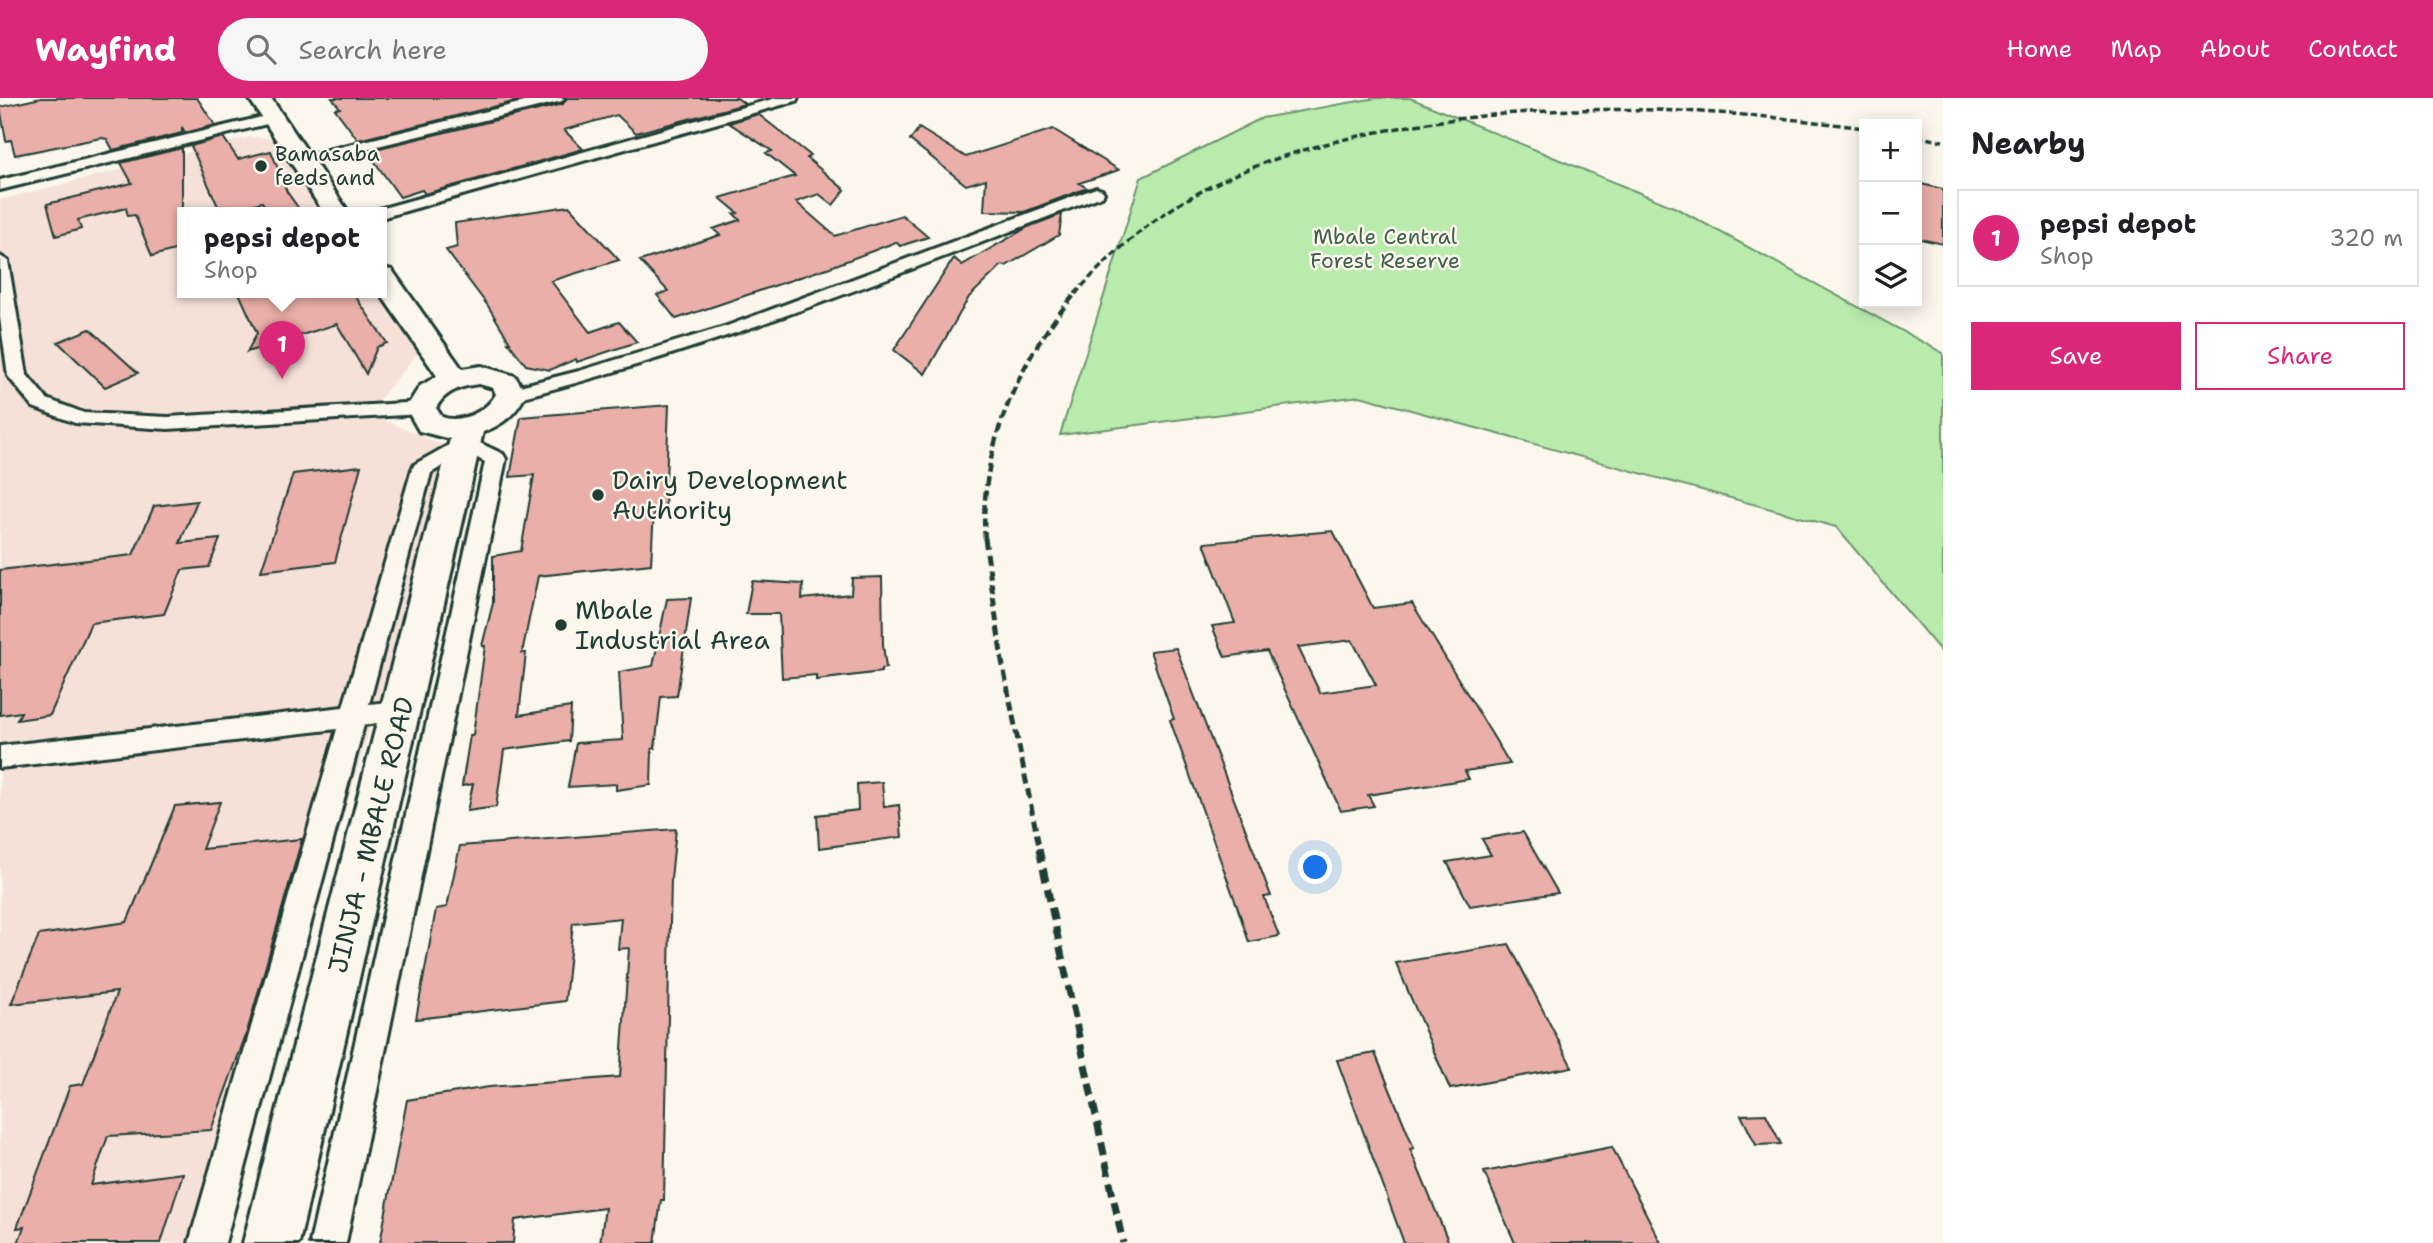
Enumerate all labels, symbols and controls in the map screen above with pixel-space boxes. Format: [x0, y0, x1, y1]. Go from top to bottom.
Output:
search box [218, 18, 708, 81]
text: Wayfind [35, 27, 176, 72]
icon: search [242, 30, 280, 68]
text: Search here [298, 32, 447, 67]
text: Home [2006, 33, 2072, 65]
text: Map [2110, 33, 2162, 65]
text: About [2200, 33, 2270, 65]
text: Contact [2308, 33, 2398, 65]
map controls [1859, 119, 1922, 308]
button: + [1859, 119, 1922, 182]
text: Nearby [1971, 123, 2086, 164]
place label: Bamasaba feeds and [275, 140, 380, 192]
marker: Bamasaba feeds and [253, 158, 269, 174]
button: − [1859, 182, 1922, 245]
text: pepsi depot [2040, 206, 2196, 241]
popup [177, 207, 387, 298]
text: pepsi depot [204, 220, 360, 255]
park label: Mbale Central Forest Reserve [1310, 223, 1460, 275]
text: 1 [1991, 223, 2001, 253]
text: 320 m [2329, 223, 2403, 253]
text: Shop [2040, 241, 2094, 271]
button: layers [1859, 245, 1922, 308]
text: Shop [204, 255, 258, 285]
pin: 1 [259, 321, 305, 379]
button: Save [1971, 322, 2181, 390]
button: Share [2195, 322, 2405, 390]
place label: Dairy Development Authority [612, 462, 848, 527]
marker: Dairy Development Authority [590, 487, 606, 503]
place label: Mbale Industrial Area [575, 592, 770, 657]
marker: Mbale Industrial Area [553, 617, 569, 633]
street label: JINJA - MBALE ROAD [319, 693, 422, 977]
your location [1298, 850, 1332, 884]

